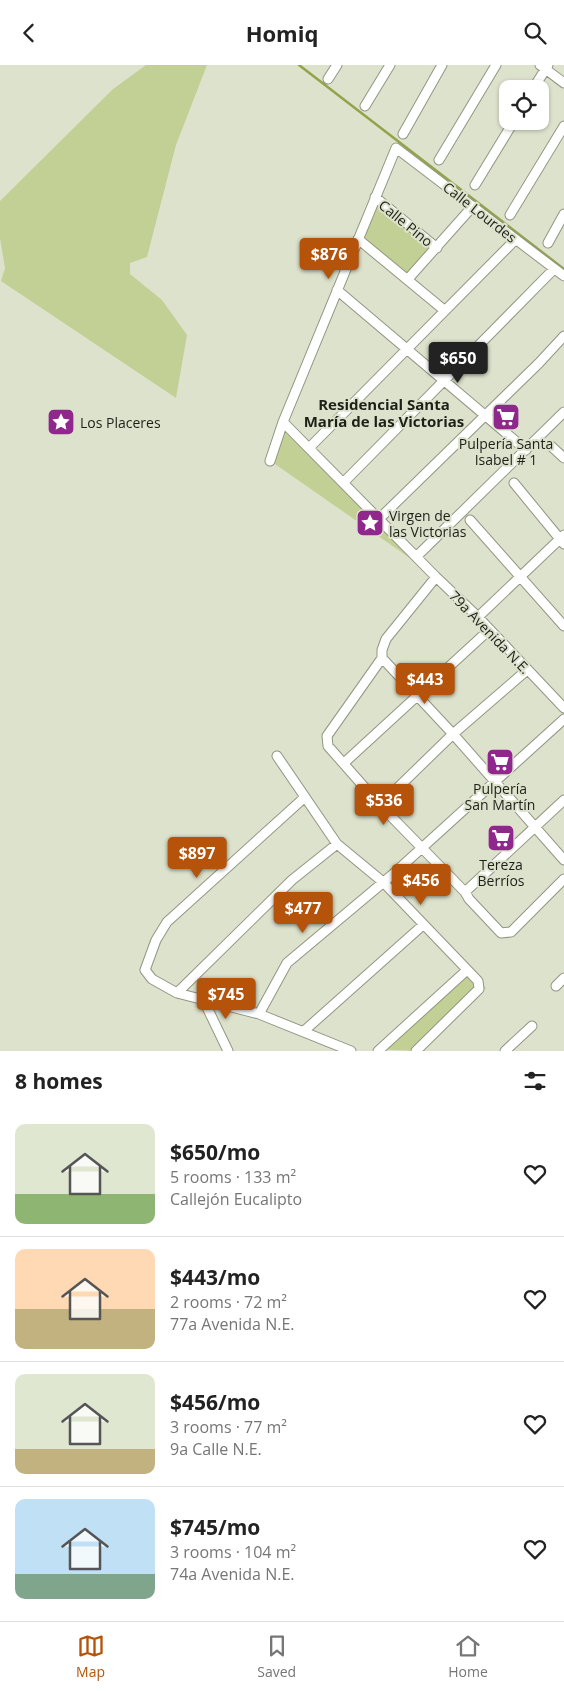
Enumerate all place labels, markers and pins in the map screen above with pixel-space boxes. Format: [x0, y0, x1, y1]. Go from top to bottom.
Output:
pin: $876 [299, 237, 359, 280]
pin: $650 [428, 341, 488, 384]
supermarket icon: Pulpería Santa Isabel # 1 [491, 402, 521, 432]
place icon: Los Placeres [46, 407, 76, 437]
place label: Los Placeres [80, 413, 161, 432]
place label: Pulpería Santa Isabel # 1 [459, 434, 553, 469]
place label: Virgen de las Victorias [389, 506, 467, 541]
place icon: Virgen de las Victorias [355, 508, 385, 538]
pin: $443 [395, 663, 455, 705]
supermarket icon: Pulpería San Martín [485, 747, 515, 777]
place label: Pulpería San Martín [465, 779, 535, 814]
pin: $536 [354, 783, 414, 826]
supermarket icon: Tereza Berríos [486, 823, 516, 853]
pin: $897 [167, 837, 227, 879]
place label: Tereza Berríos [478, 855, 525, 890]
pin: $456 [391, 863, 451, 906]
pin: $477 [273, 891, 333, 934]
pin: $745 [196, 977, 256, 1020]

